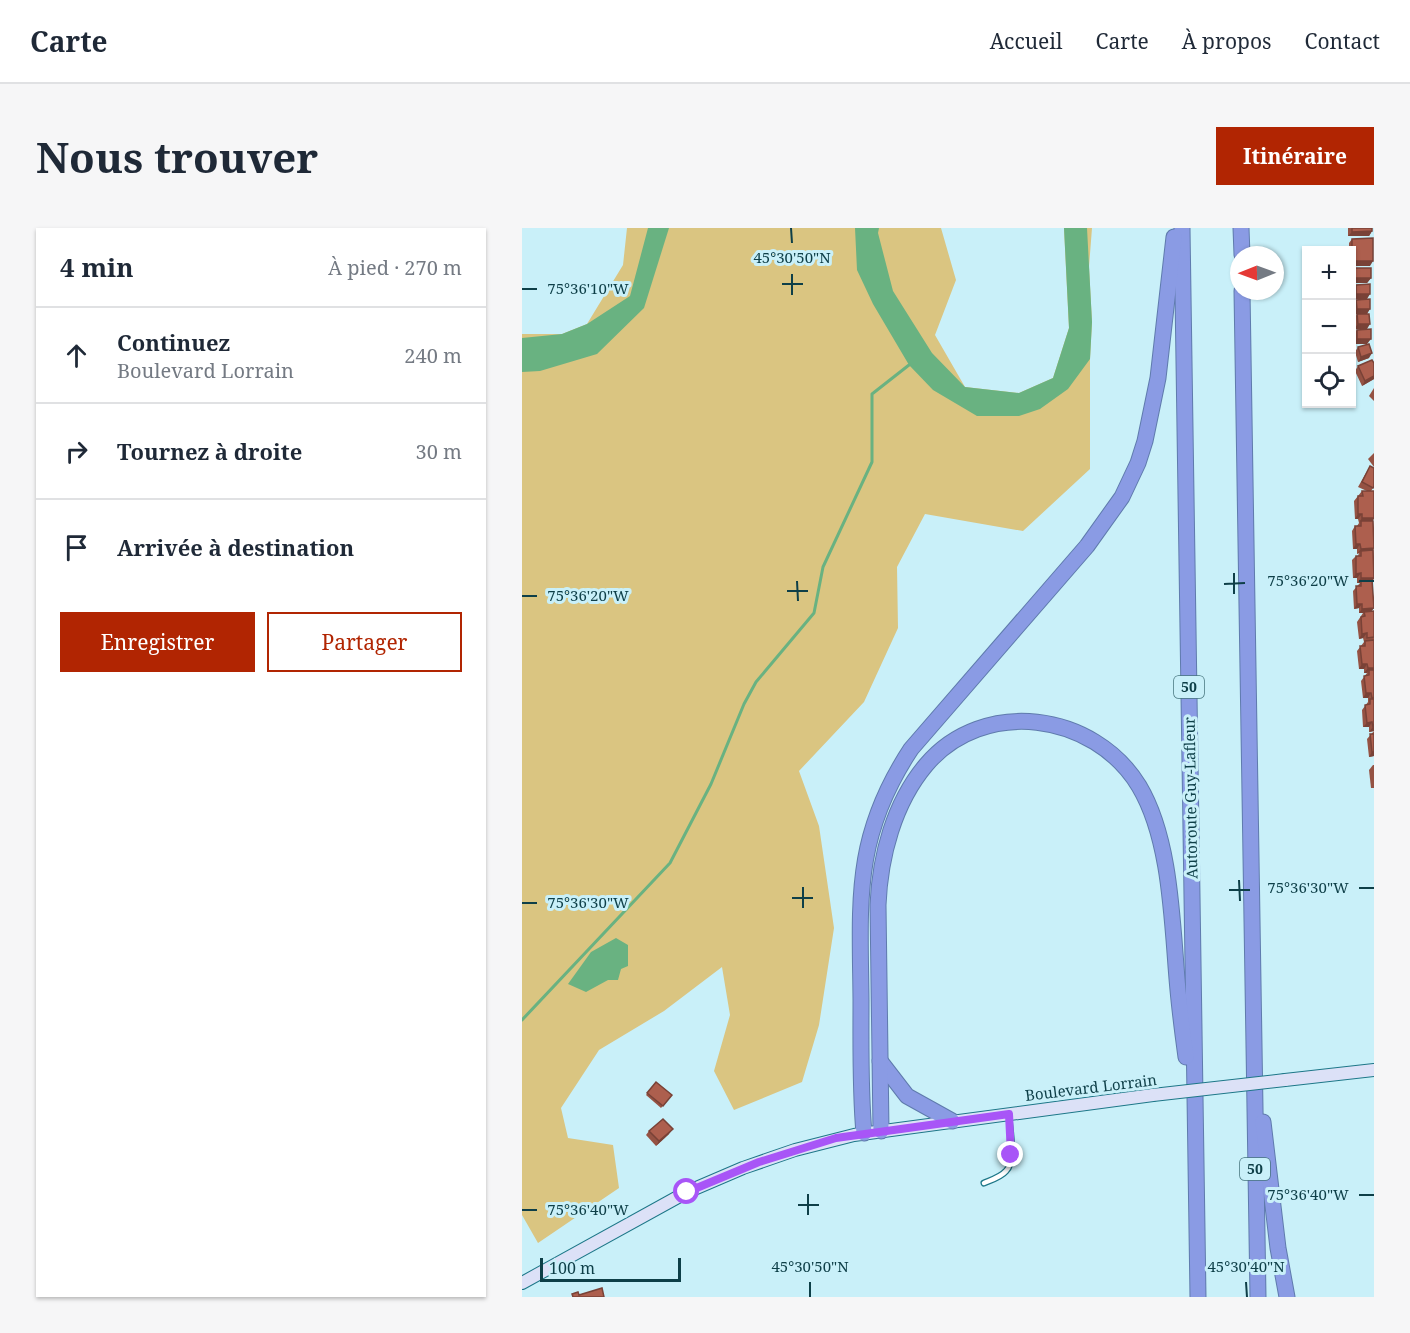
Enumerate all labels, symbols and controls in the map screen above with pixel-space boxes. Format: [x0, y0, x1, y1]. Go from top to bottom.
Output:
text: Carte [30, 22, 108, 60]
text: Accueil [990, 27, 1063, 55]
text: Carte [1096, 27, 1149, 55]
text: À propos [1182, 27, 1272, 55]
text: Contact [1305, 27, 1380, 55]
button: Itinéraire [1216, 127, 1374, 185]
text: Nous trouver [36, 128, 318, 185]
north arrow [1230, 246, 1284, 300]
map controls [1302, 246, 1356, 408]
button: + [1302, 246, 1356, 300]
text: 45°30'50"N [753, 247, 831, 267]
text: 4 min [60, 249, 134, 285]
text: À pied · 270 m [328, 254, 462, 281]
text: 75°36'10"W [547, 278, 629, 298]
button: − [1302, 300, 1356, 354]
text: Continuez [117, 327, 230, 357]
icon: ahead [60, 339, 93, 372]
text: 240 m [404, 342, 462, 369]
button: locate [1302, 354, 1356, 408]
text: Boulevard Lorrain [117, 357, 294, 384]
icon: right [60, 435, 93, 468]
text: Tournez à droite [117, 436, 302, 466]
text: 30 m [416, 438, 462, 465]
icon: arrive [60, 531, 93, 564]
text: Arrivée à destination [117, 532, 354, 562]
text: 75°36'20"W [1267, 570, 1349, 590]
text: 75°36'20"W [547, 585, 629, 605]
button: Enregistrer [60, 612, 255, 672]
button: Partager [267, 612, 462, 672]
road number: 50 [1174, 676, 1204, 698]
street label: Autoroute Guy-Lafleur [1179, 717, 1201, 879]
text: 75°36'30"W [1267, 877, 1349, 897]
text: 75°36'30"W [547, 892, 629, 912]
street label: Boulevard Lorrain [1024, 1069, 1158, 1105]
route end [997, 1141, 1023, 1167]
road number: 50 [1240, 1158, 1270, 1180]
route start [673, 1178, 699, 1204]
text: 75°36'40"W [1267, 1184, 1349, 1204]
text: 75°36'40"W [547, 1199, 629, 1219]
scale bar [540, 1255, 681, 1282]
text: 45°30'50"N [771, 1256, 849, 1276]
text: 45°30'40"N [1207, 1256, 1285, 1276]
text: 100 m [549, 1257, 595, 1279]

